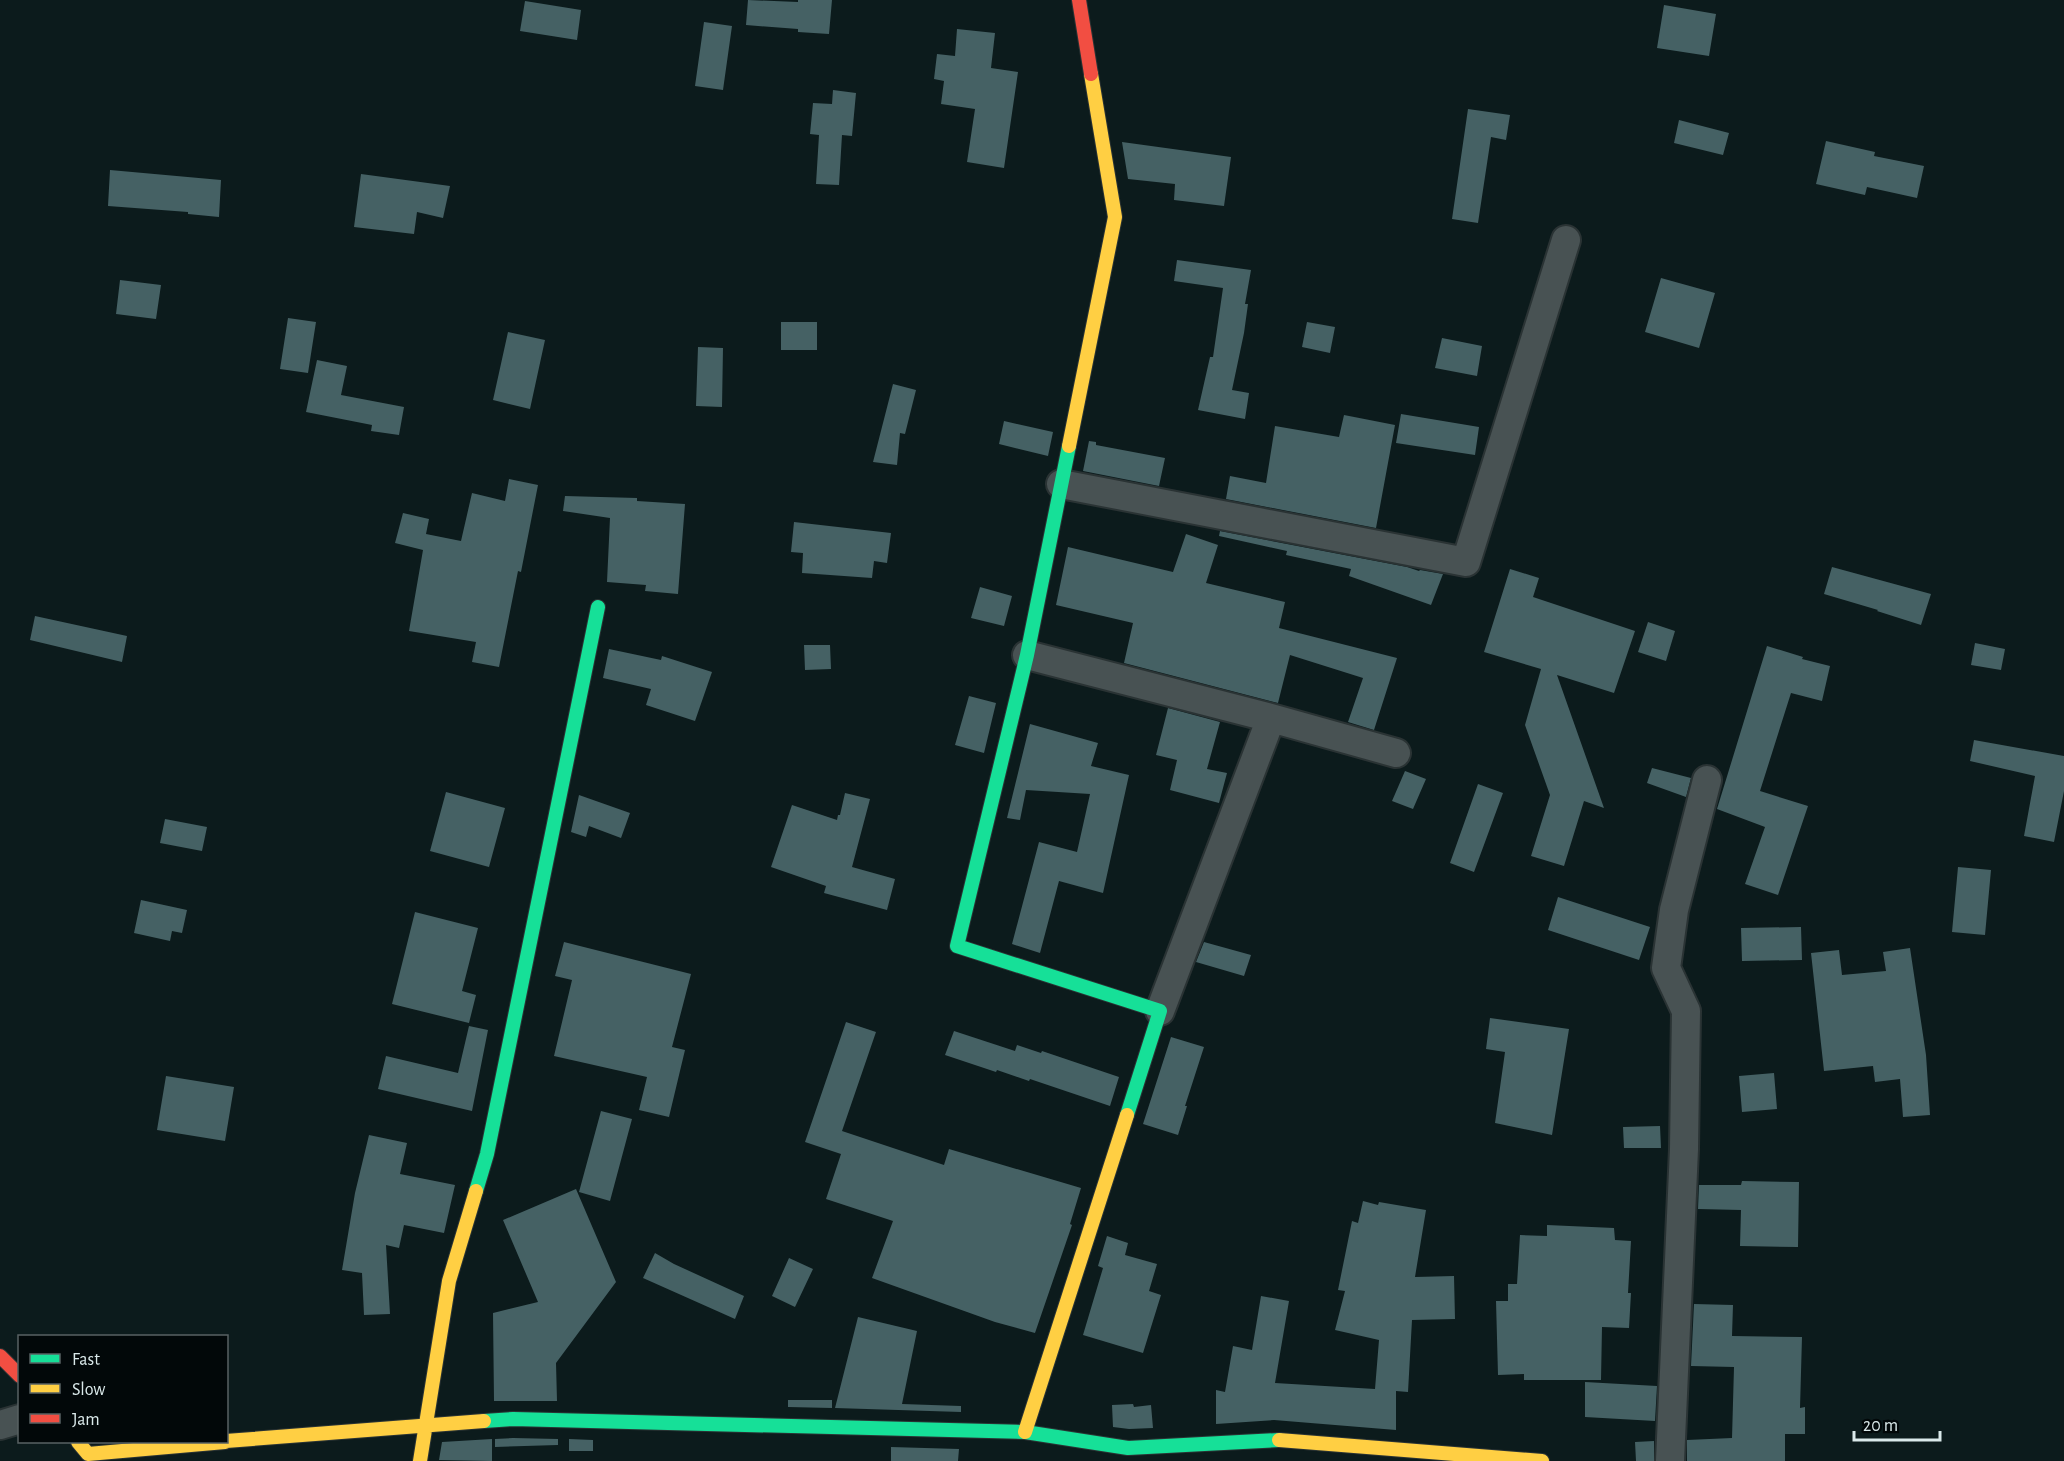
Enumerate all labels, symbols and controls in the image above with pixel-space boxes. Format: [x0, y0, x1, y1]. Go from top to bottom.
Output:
legend [18, 1335, 228, 1443]
text: Fast [72, 1351, 100, 1369]
text: Slow [72, 1381, 105, 1399]
scale bar [1854, 1404, 1940, 1442]
text: Jam [72, 1411, 100, 1429]
text: 20 m [1863, 1417, 1898, 1435]

